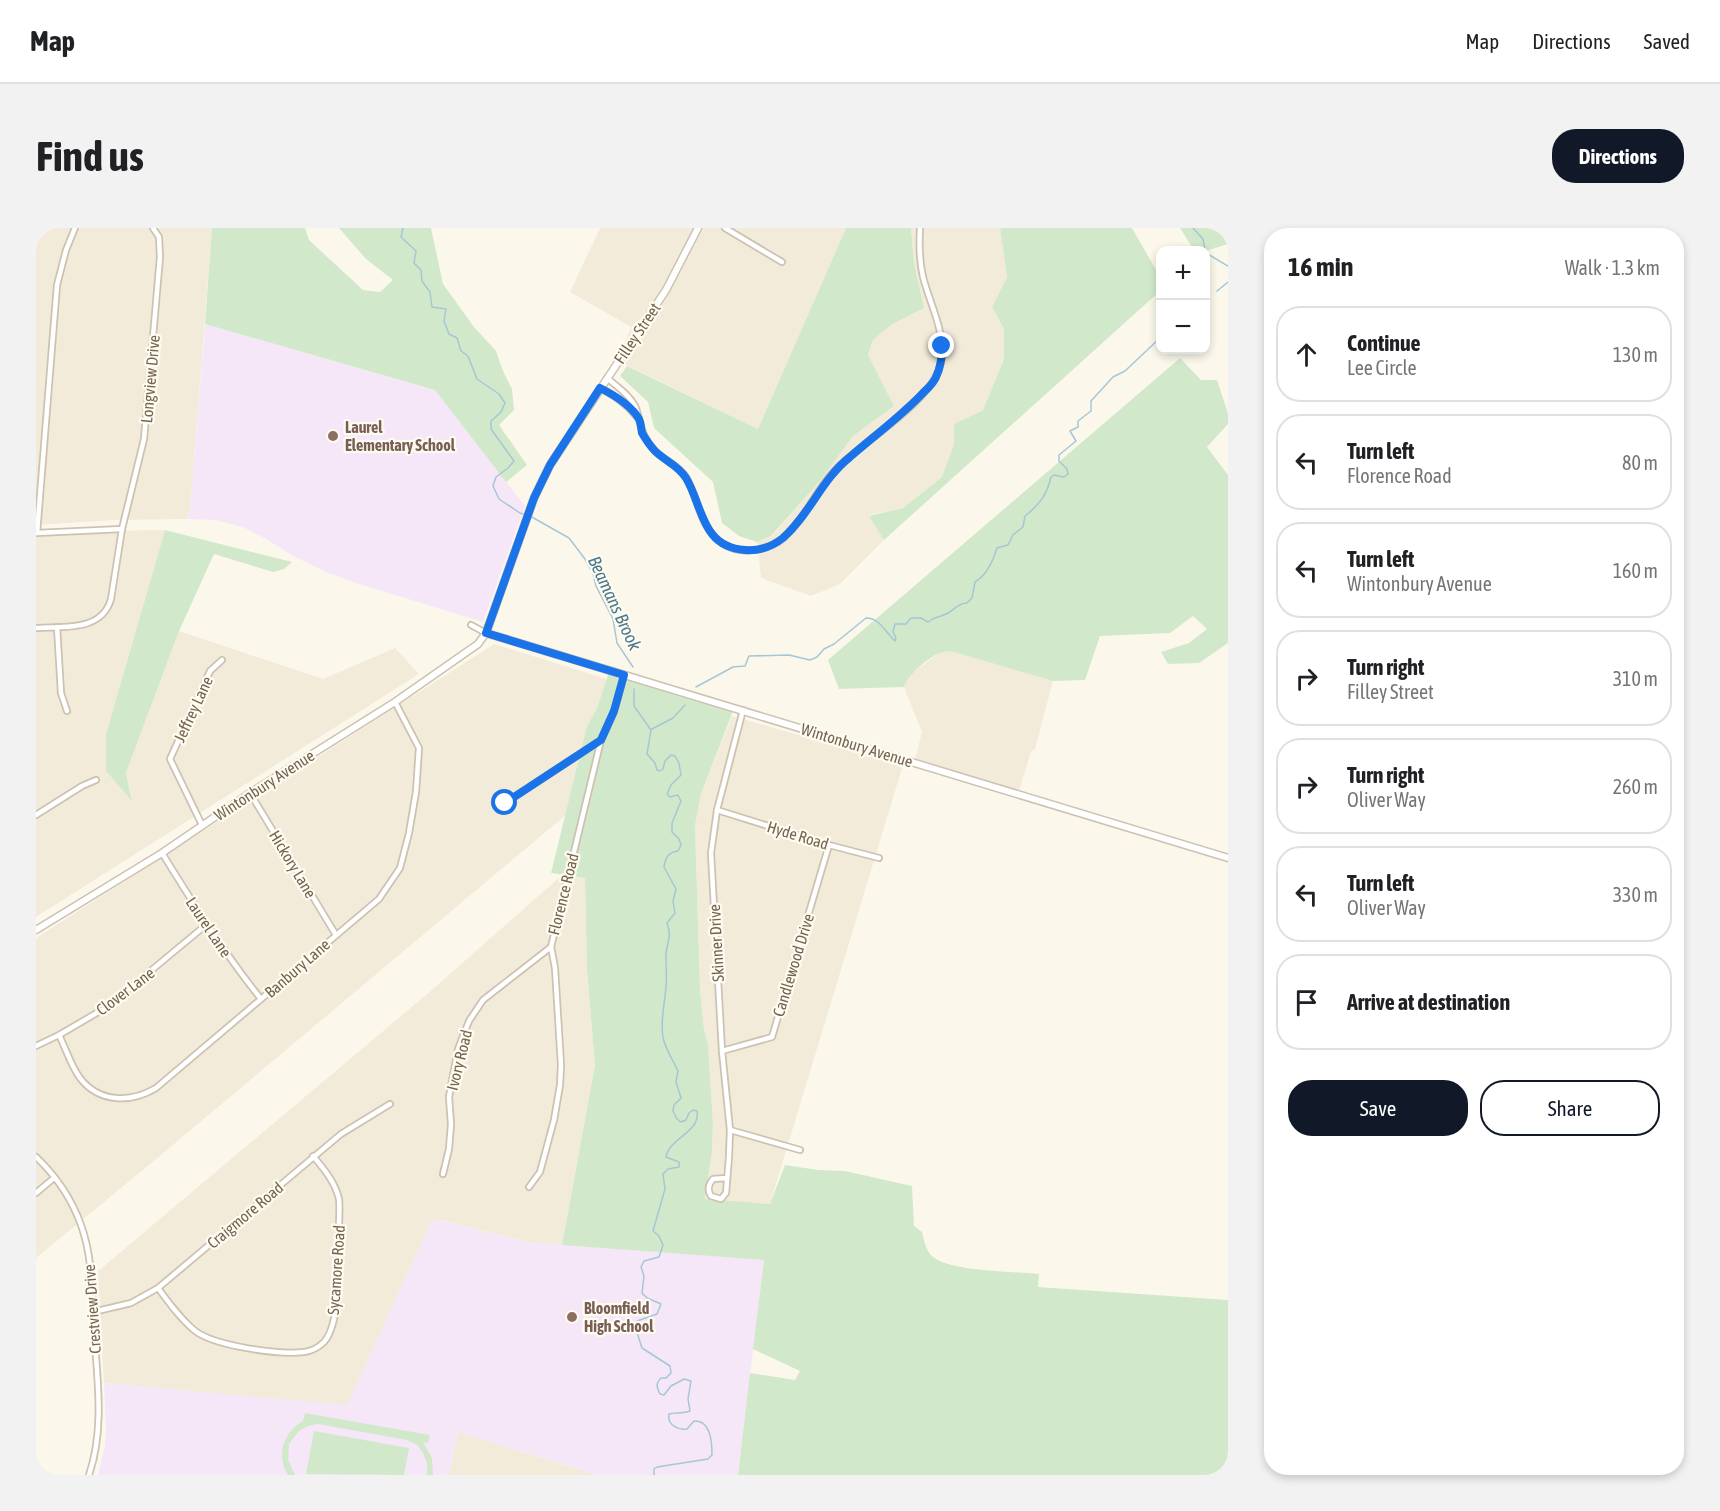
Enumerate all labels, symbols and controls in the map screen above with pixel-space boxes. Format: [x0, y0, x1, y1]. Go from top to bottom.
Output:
text: Map [30, 25, 75, 57]
text: Map [1465, 29, 1499, 53]
text: Directions [1532, 29, 1611, 53]
text: Saved [1644, 29, 1690, 53]
button: Directions [1552, 129, 1684, 183]
text: Find us [36, 132, 144, 180]
map controls [1156, 246, 1210, 354]
button: + [1156, 246, 1210, 300]
text: 16 min [1288, 252, 1353, 282]
text: Walk · 1.3 km [1565, 256, 1660, 279]
street label: Filley Street [610, 299, 665, 367]
button: − [1156, 300, 1210, 354]
text: Continue [1347, 330, 1421, 356]
route end [928, 332, 954, 358]
street label: Longview Drive [137, 334, 164, 424]
icon: ahead [1290, 338, 1323, 371]
text: 130 m [1613, 343, 1658, 366]
text: Lee Circle [1347, 356, 1417, 379]
place label: Laurel Elementary School [345, 418, 456, 454]
marker: Laurel Elementary School [326, 429, 340, 443]
text: Turn left [1347, 438, 1414, 464]
icon: left [1290, 446, 1323, 479]
text: 80 m [1622, 451, 1658, 474]
text: Florence Road [1347, 464, 1452, 487]
text: Turn left [1347, 546, 1414, 572]
water label: Beamans Brook [584, 552, 646, 655]
icon: left [1290, 554, 1323, 587]
text: 160 m [1613, 559, 1658, 582]
text: Wintonbury Avenue [1347, 572, 1492, 595]
text: Turn right [1347, 654, 1424, 680]
icon: right [1290, 662, 1323, 695]
text: 310 m [1613, 667, 1658, 690]
street label: Jeffrey Lane [170, 673, 217, 745]
text: Filley Street [1347, 680, 1434, 703]
street label: Wintonbury Avenue [799, 719, 915, 772]
street label: Wintonbury Avenue [211, 746, 318, 825]
text: Turn right [1347, 762, 1424, 788]
icon: right [1290, 770, 1323, 803]
text: 260 m [1613, 775, 1658, 798]
text: Oliver Way [1347, 788, 1426, 811]
route start [491, 789, 517, 815]
street label: Hyde Road [765, 817, 831, 854]
street label: Hickory Lane [265, 827, 320, 901]
street label: Florence Road [544, 851, 582, 937]
text: Turn left [1347, 870, 1414, 896]
icon: left [1290, 878, 1323, 911]
text: 330 m [1613, 883, 1658, 906]
street label: Laurel Lane [182, 894, 236, 960]
text: Oliver Way [1347, 896, 1426, 919]
street label: Skinner Drive [705, 904, 727, 982]
street label: Candlewood Drive [769, 911, 817, 1019]
street label: Banbury Lane [261, 935, 334, 1002]
street label: Clover Lane [92, 963, 158, 1019]
icon: arrive [1290, 986, 1323, 1019]
text: Arrive at destination [1347, 989, 1510, 1015]
street label: Ivory Road [443, 1028, 476, 1093]
button: Save [1288, 1080, 1468, 1136]
button: Share [1480, 1080, 1660, 1136]
street label: Craigmore Road [203, 1178, 287, 1253]
street label: Sycamore Road [324, 1224, 349, 1316]
street label: Crestview Drive [80, 1264, 104, 1354]
place label: Bloomfield High School [584, 1299, 654, 1335]
marker: Bloomfield High School [565, 1310, 579, 1324]

